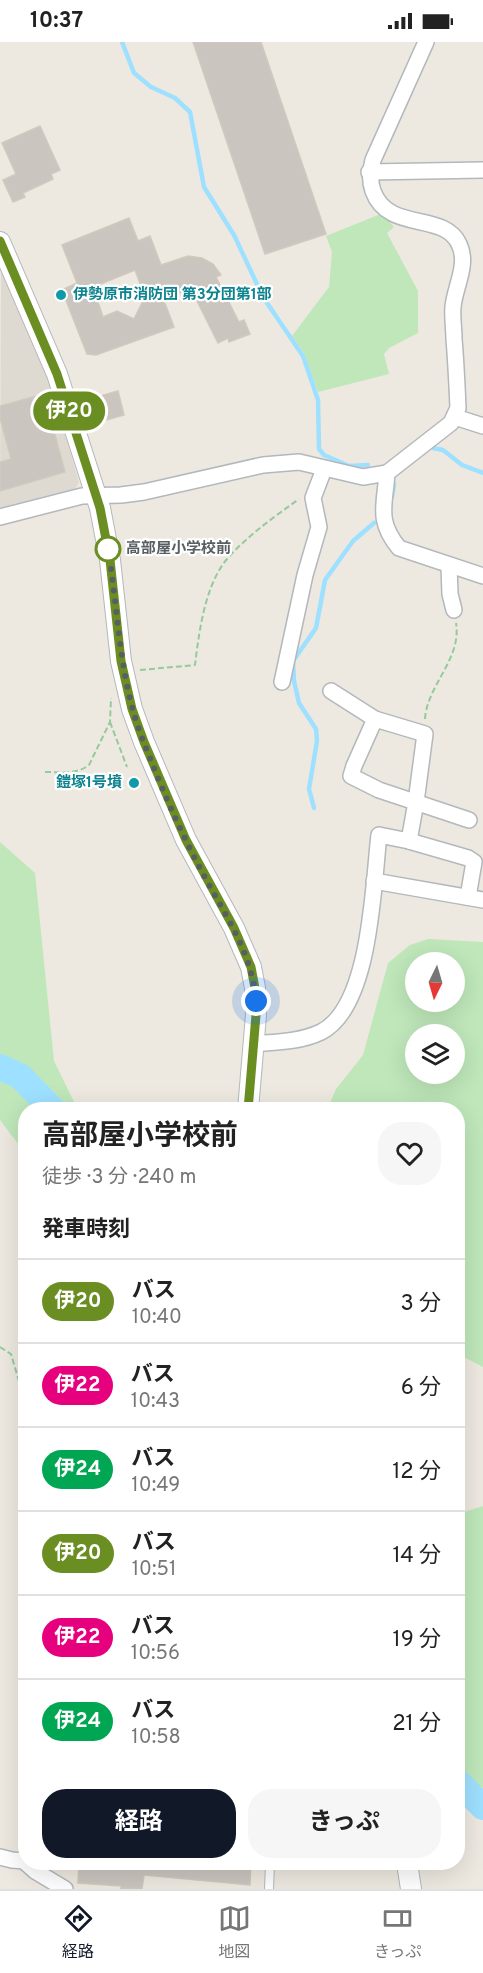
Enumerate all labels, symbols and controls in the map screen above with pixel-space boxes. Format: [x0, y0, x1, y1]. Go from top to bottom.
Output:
text: 10:37 [30, 8, 83, 35]
place label: 伊勢原市消防団 第3分団第1部 [73, 286, 272, 305]
marker: 伊勢原市消防団 第3分団第1部 [54, 288, 68, 302]
line badge: 伊20 [34, 392, 104, 430]
text: 伊20 [45, 398, 93, 425]
marker: 高部屋小学校前 [95, 536, 121, 562]
place label: 高部屋小学校前 [126, 539, 231, 559]
place label: 鎧塚1号墳 [56, 774, 122, 793]
marker: 鎧塚1号墳 [127, 776, 141, 790]
north arrow [405, 952, 465, 1012]
map controls [405, 952, 465, 1084]
your location [241, 986, 271, 1016]
button: layers [405, 1024, 465, 1084]
text: 高部屋小学校前 [42, 1119, 238, 1155]
button: heart [378, 1122, 441, 1185]
text: 徒歩 · 3 分 · 240 m [42, 1165, 196, 1191]
text: 発車時刻 [42, 1217, 130, 1244]
text: バス [132, 1278, 176, 1305]
text: 伊20 [54, 1288, 102, 1315]
text: 3 分 [401, 1291, 441, 1318]
text: 10:40 [132, 1305, 182, 1331]
text: バス [131, 1362, 175, 1389]
text: 伊22 [54, 1372, 101, 1399]
text: 6 分 [401, 1375, 441, 1402]
text: 10:43 [131, 1389, 180, 1415]
text: バス [131, 1446, 175, 1473]
text: 伊24 [54, 1456, 101, 1483]
text: 12 分 [392, 1459, 441, 1486]
text: 10:49 [131, 1473, 180, 1499]
text: バス [132, 1530, 176, 1557]
text: 伊20 [54, 1540, 102, 1567]
text: 14 分 [392, 1543, 441, 1570]
text: 10:51 [132, 1557, 176, 1583]
text: バス [131, 1614, 175, 1641]
text: 伊22 [54, 1624, 101, 1651]
text: 19 分 [392, 1627, 441, 1654]
text: 10:56 [131, 1641, 180, 1667]
text: バス [131, 1698, 175, 1725]
text: 伊24 [54, 1708, 101, 1735]
text: 21 分 [392, 1711, 441, 1738]
text: 10:58 [131, 1725, 181, 1751]
button: 経路 [42, 1789, 236, 1858]
button: きっぷ [248, 1789, 441, 1858]
tab: 経路 [62, 1902, 95, 1963]
tab: 地図 [218, 1902, 251, 1963]
tab: きっぷ [374, 1902, 421, 1963]

